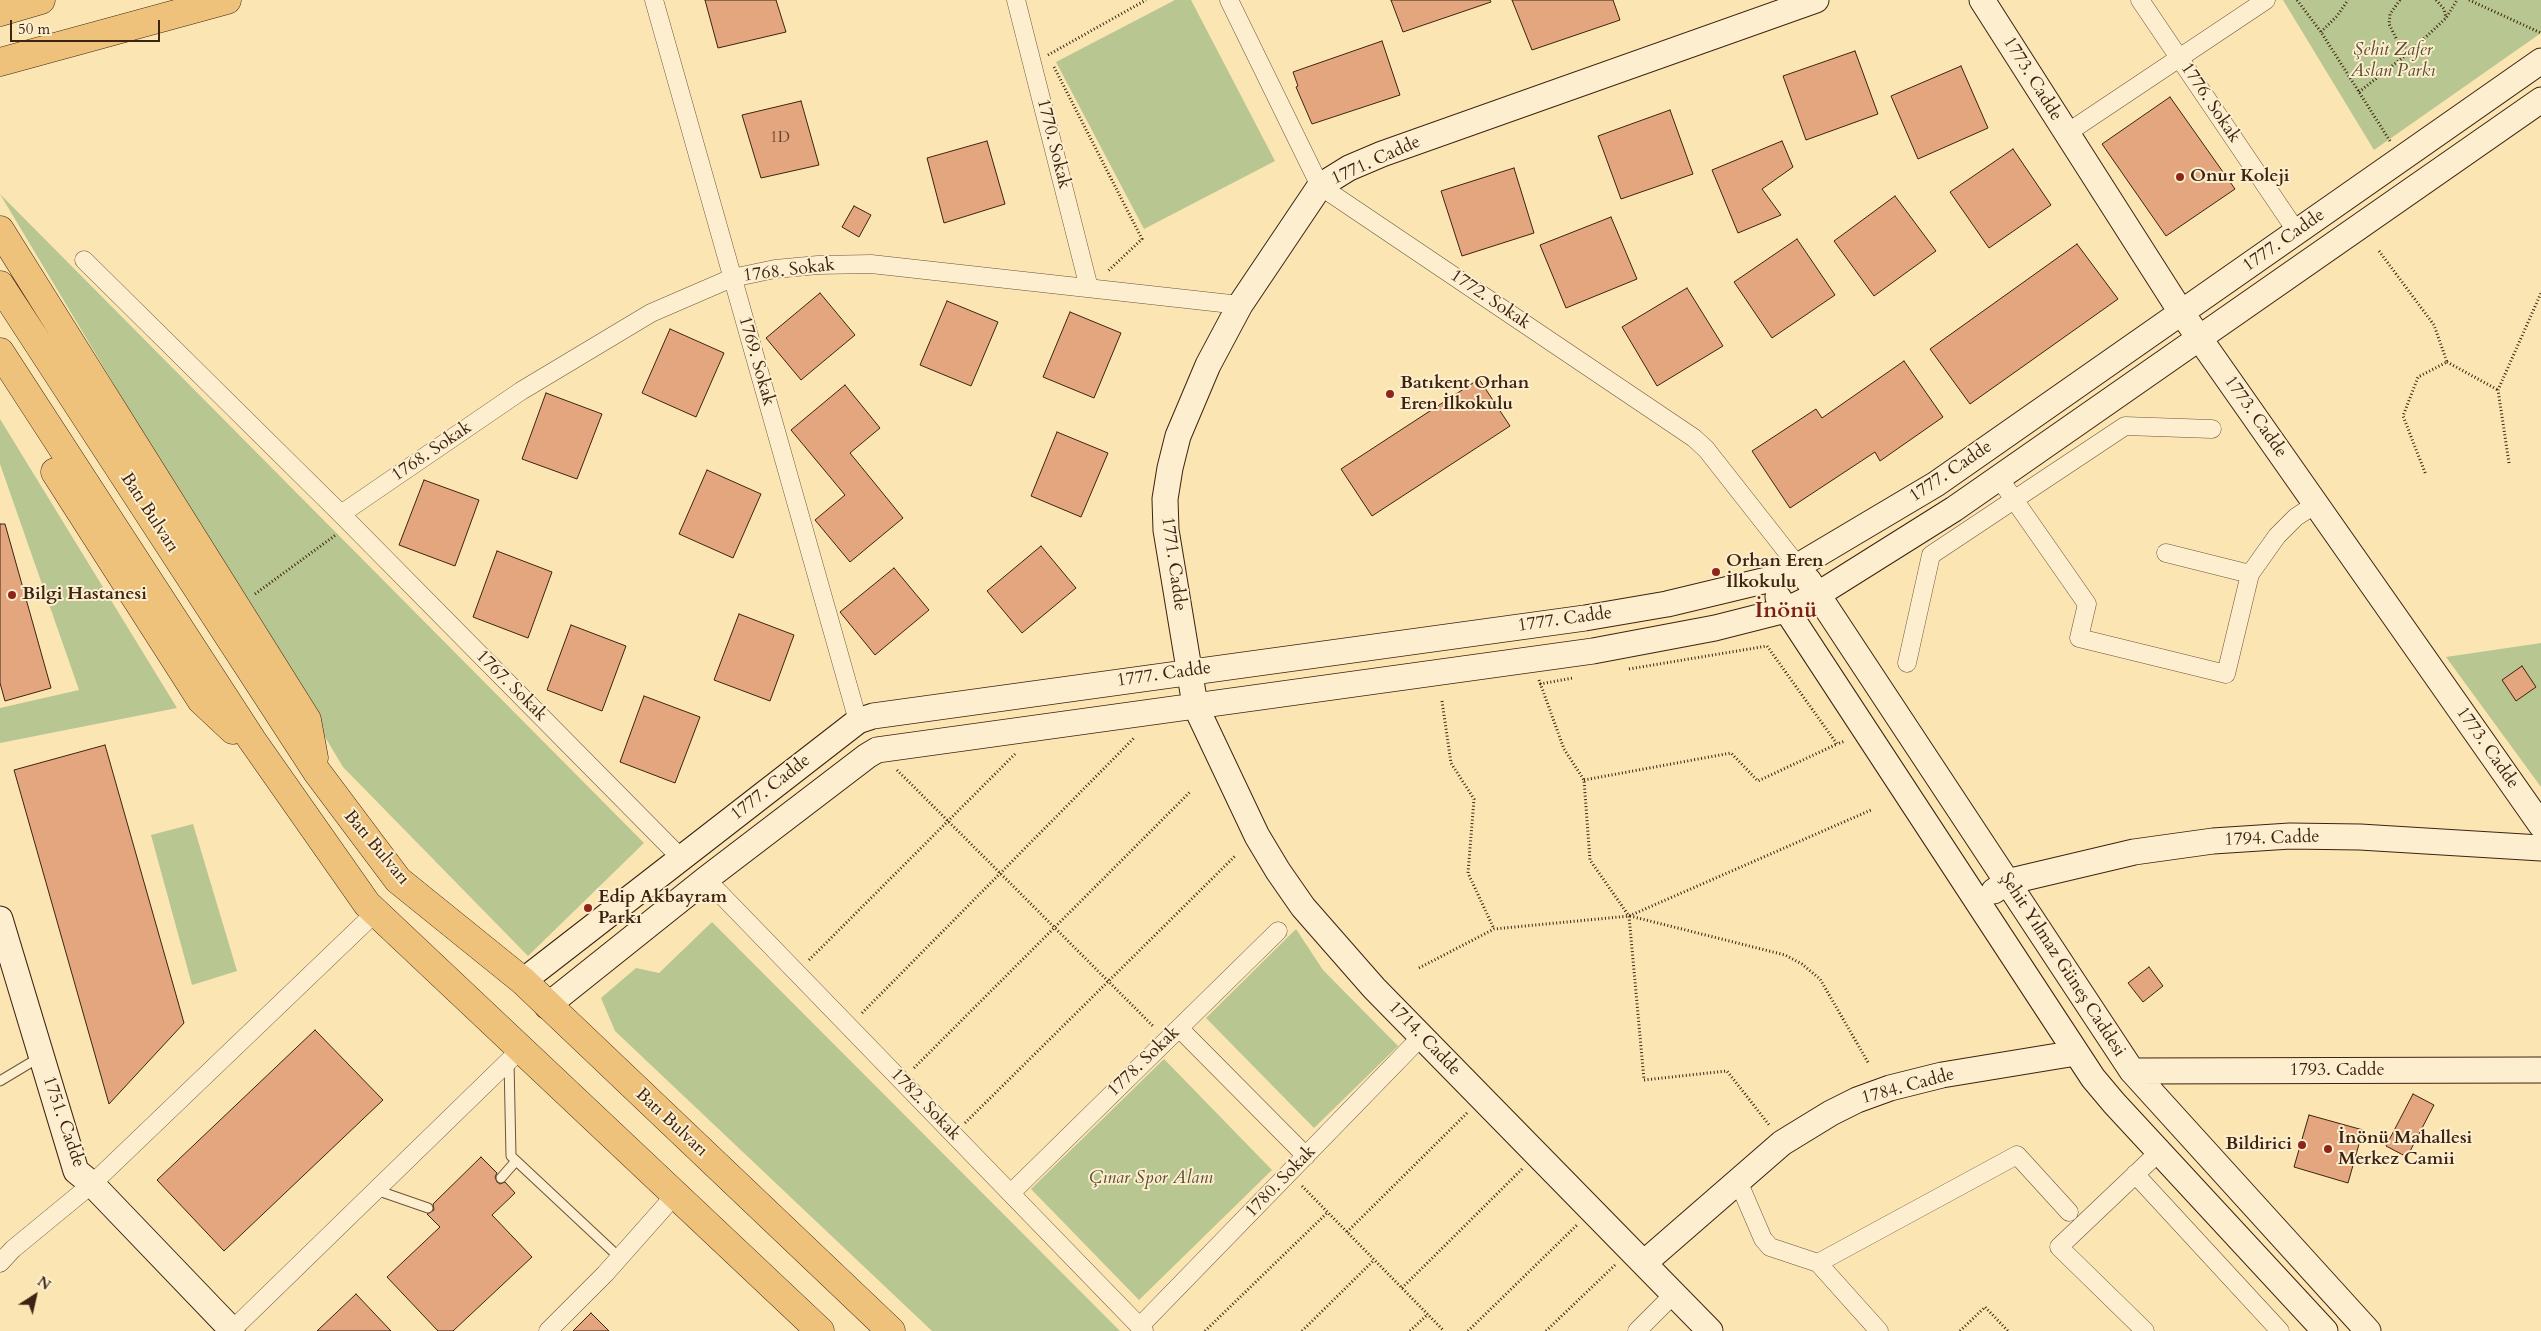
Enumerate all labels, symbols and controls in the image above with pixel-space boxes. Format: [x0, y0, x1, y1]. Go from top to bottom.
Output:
scale bar [12, 10, 162, 42]
text: 50 m [18, 19, 50, 39]
street label: 1773. Cadde [1998, 33, 2066, 125]
park label: Şehit Zafer Aslan Parkı [2351, 40, 2435, 82]
street label: 1776. Sokak [2175, 59, 2245, 147]
street label: 1770. Sokak [1031, 97, 1075, 191]
house number: 1D [770, 130, 790, 148]
street label: 1771. Cadde [1328, 132, 1424, 190]
place label: Onur Koleji [2190, 166, 2290, 188]
marker: Onur Koleji [2174, 171, 2186, 183]
street label: 1777. Cadde [2239, 205, 2329, 277]
street label: 1768. Sokak [742, 255, 836, 287]
street label: 1772. Sokak [1446, 265, 1534, 335]
street label: 1769. Sokak [733, 314, 779, 408]
street label: 1773. Cadde [2219, 372, 2291, 462]
place label: Batıkent Orhan Eren İlkokulu [1400, 373, 1529, 416]
marker: Batıkent Orhan Eren İlkokulu [1384, 388, 1396, 400]
street label: 1768. Sokak [388, 417, 476, 487]
street label: 1777. Cadde [1906, 436, 1996, 508]
street label: Batı Bulvarı [115, 469, 183, 557]
street label: 1771. Cadde [1156, 515, 1190, 613]
place label: Orhan Eren İlkokulu [1726, 551, 1824, 594]
marker: Orhan Eren İlkokulu [1710, 566, 1722, 578]
place label: Bilgi Hastanesi [22, 584, 147, 606]
marker: Bilgi Hastanesi [6, 589, 18, 601]
district label: İnönü [1755, 599, 1817, 625]
street label: 1777. Cadde [1516, 603, 1614, 637]
street label: 1767. Sokak [471, 646, 551, 726]
street label: 1777. Cadde [1115, 658, 1213, 692]
street label: 1773. Cadde [2451, 703, 2523, 793]
street label: 1777. Cadde [727, 750, 815, 826]
street label: Batı Bulvarı [339, 806, 413, 890]
street label: 1794. Cadde [2224, 827, 2320, 851]
street label: Şehit Yılmaz Güneş Caddesi [1994, 869, 2130, 1061]
place label: Edip Akbayram Parkı [598, 887, 727, 930]
marker: Edip Akbayram Parkı [582, 902, 594, 914]
street label: 1714. Cadde [1383, 997, 1465, 1081]
street label: 1778. Sokak [1103, 1022, 1185, 1102]
street label: 1793. Cadde [2289, 1060, 2385, 1082]
street label: 1782. Sokak [885, 1064, 965, 1146]
street label: 1784. Cadde [1859, 1064, 1957, 1110]
street label: 1751. Cadde [37, 1073, 89, 1171]
street label: Batı Bulvarı [630, 1084, 712, 1162]
place label: İnönü Mahallesi Merkez Camii [2338, 1128, 2472, 1170]
place label: Bildirici [2225, 1134, 2292, 1156]
marker: Bildirici [2296, 1139, 2308, 1151]
street label: 1780. Sokak [1241, 1141, 1321, 1223]
marker: İnönü Mahallesi Merkez Camii [2322, 1143, 2334, 1155]
park label: Çınar Spor Alanı [1089, 1168, 1213, 1190]
north arrow [10, 1271, 60, 1321]
text: N [33, 1272, 54, 1295]

